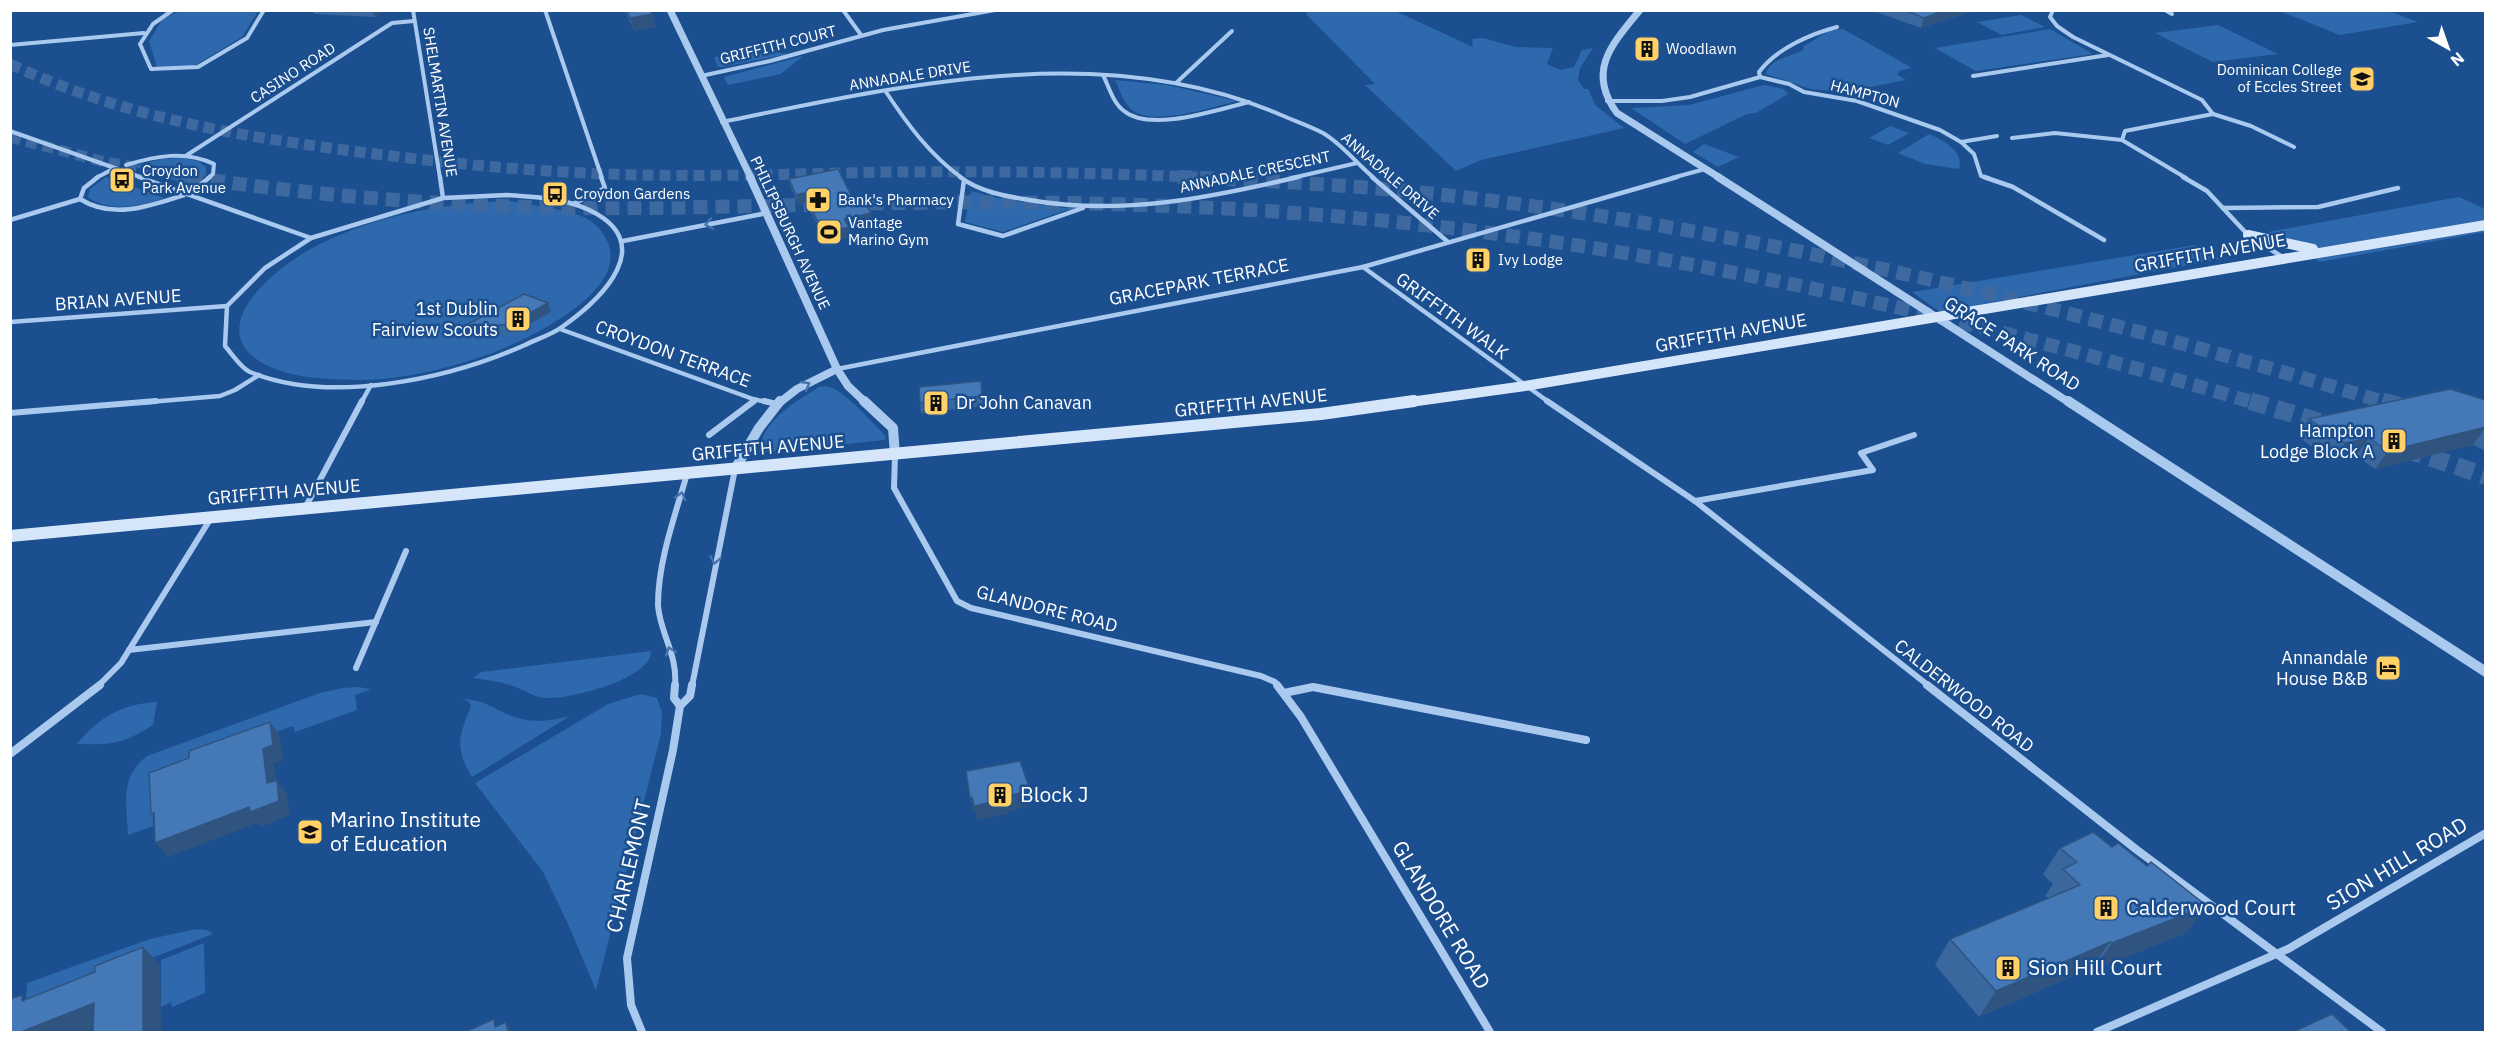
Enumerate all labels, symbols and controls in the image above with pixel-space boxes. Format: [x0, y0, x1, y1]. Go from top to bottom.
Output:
north arrow [2418, 18, 2478, 78]
street label: GRIFFITH COURT [718, 21, 838, 68]
street label: SHELMARTIN AVENUE [419, 26, 462, 178]
building icon: Woodlawn [1632, 34, 1662, 64]
street label: CASINO ROAD [246, 38, 339, 107]
place label: Woodlawn [1666, 39, 1737, 58]
text: N [2447, 48, 2469, 71]
street label: ANNADALE DRIVE [848, 56, 972, 95]
place label: Dominican College of Eccles Street [2217, 60, 2342, 96]
school or university icon: Dominican College of Eccles Street [2347, 64, 2377, 94]
street label: HAMPTON [1828, 75, 1902, 112]
street label: ANNADALE DRIVE [1338, 128, 1443, 223]
street label: ANNADALE CRESCENT [1178, 146, 1332, 197]
street label: PHILIPSBURGH AVENUE [746, 153, 834, 313]
place label: Croydon Park Avenue [142, 161, 226, 197]
bus stop icon: Croydon Park Avenue [107, 165, 137, 195]
bus stop icon: Croydon Gardens [540, 179, 570, 209]
place label: Croydon Gardens [574, 184, 690, 203]
pharmacy icon: Bank's Pharmacy [803, 185, 833, 215]
place label: Bank's Pharmacy [838, 190, 954, 209]
place label: Vantage Marino Gym [848, 213, 929, 249]
one-way arrow [705, 217, 715, 230]
sports icon: Vantage Marino Gym [814, 217, 844, 247]
street label: GRIFFITH AVENUE [2132, 228, 2287, 277]
building icon: Ivy Lodge [1463, 245, 1493, 275]
place label: Ivy Lodge [1498, 250, 1563, 269]
street label: GRACEPARK TERRACE [1107, 253, 1291, 310]
street label: GRIFFITH WALK [1391, 267, 1514, 365]
street label: BRIAN AVENUE [54, 284, 182, 315]
street label: GRACE PARK ROAD [1940, 291, 2085, 396]
place label: 1st Dublin Fairview Scouts [372, 297, 498, 341]
building icon: 1st Dublin Fairview Scouts [503, 304, 533, 334]
street label: GRIFFITH AVENUE [1653, 308, 1808, 357]
street label: CROYDON TERRACE [592, 315, 754, 392]
one-way arrow [800, 381, 810, 392]
street label: GRIFFITH AVENUE [1173, 383, 1328, 422]
building icon: Dr John Canavan [921, 388, 951, 418]
place label: Dr John Canavan [956, 391, 1092, 414]
place label: Hampton Lodge Block A [2260, 419, 2374, 463]
building icon: Hampton Lodge Block A [2379, 426, 2409, 456]
street label: GRIFFITH AVENUE [691, 429, 845, 466]
street label: GRIFFITH AVENUE [207, 473, 361, 510]
one-way arrow [674, 491, 686, 502]
one-way arrow [709, 555, 722, 565]
street label: GLANDORE ROAD [974, 580, 1120, 637]
street label: CALDERWOOD ROAD [1890, 634, 2039, 757]
one-way arrow [665, 646, 678, 657]
place label: Annandale House B&B [2276, 646, 2368, 690]
hotel icon: Annandale House B&B [2373, 653, 2403, 683]
building icon: Block J [985, 780, 1015, 810]
place label: Block J [1020, 780, 1088, 808]
street label: CHARLEMONT [599, 796, 657, 935]
place label: Marino Institute of Education [330, 805, 481, 857]
street label: SION HILL ROAD [2321, 810, 2472, 916]
school or university icon: Marino Institute of Education [295, 817, 325, 847]
street label: GLANDORE ROAD [1386, 835, 1497, 994]
building icon: Calderwood Court [2091, 893, 2121, 923]
place label: Calderwood Court [2126, 893, 2296, 921]
building icon: Sion Hill Court [1993, 953, 2023, 983]
place label: Sion Hill Court [2028, 953, 2162, 981]

